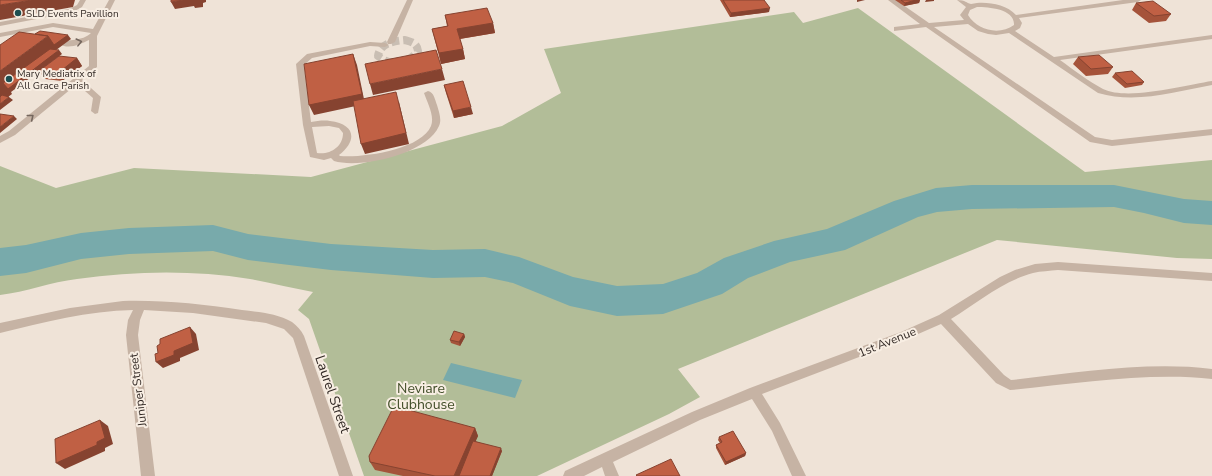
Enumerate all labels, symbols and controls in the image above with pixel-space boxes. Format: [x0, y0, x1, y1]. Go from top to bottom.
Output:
place label: SLD Events Pavillion [26, 7, 119, 21]
marker: SLD Events Pavillion [13, 8, 23, 18]
one-way arrow [75, 38, 82, 47]
place label: Mary Mediatrix of All Grace Parish [17, 67, 96, 93]
marker: Mary Mediatrix of All Grace Parish [4, 74, 14, 84]
one-way arrow [27, 115, 34, 122]
street label: 1st Avenue [856, 323, 918, 361]
street label: Juniper Street [125, 352, 151, 429]
street label: Laurel Street [310, 353, 355, 436]
park label: Neviare Clubhouse [387, 379, 455, 414]

